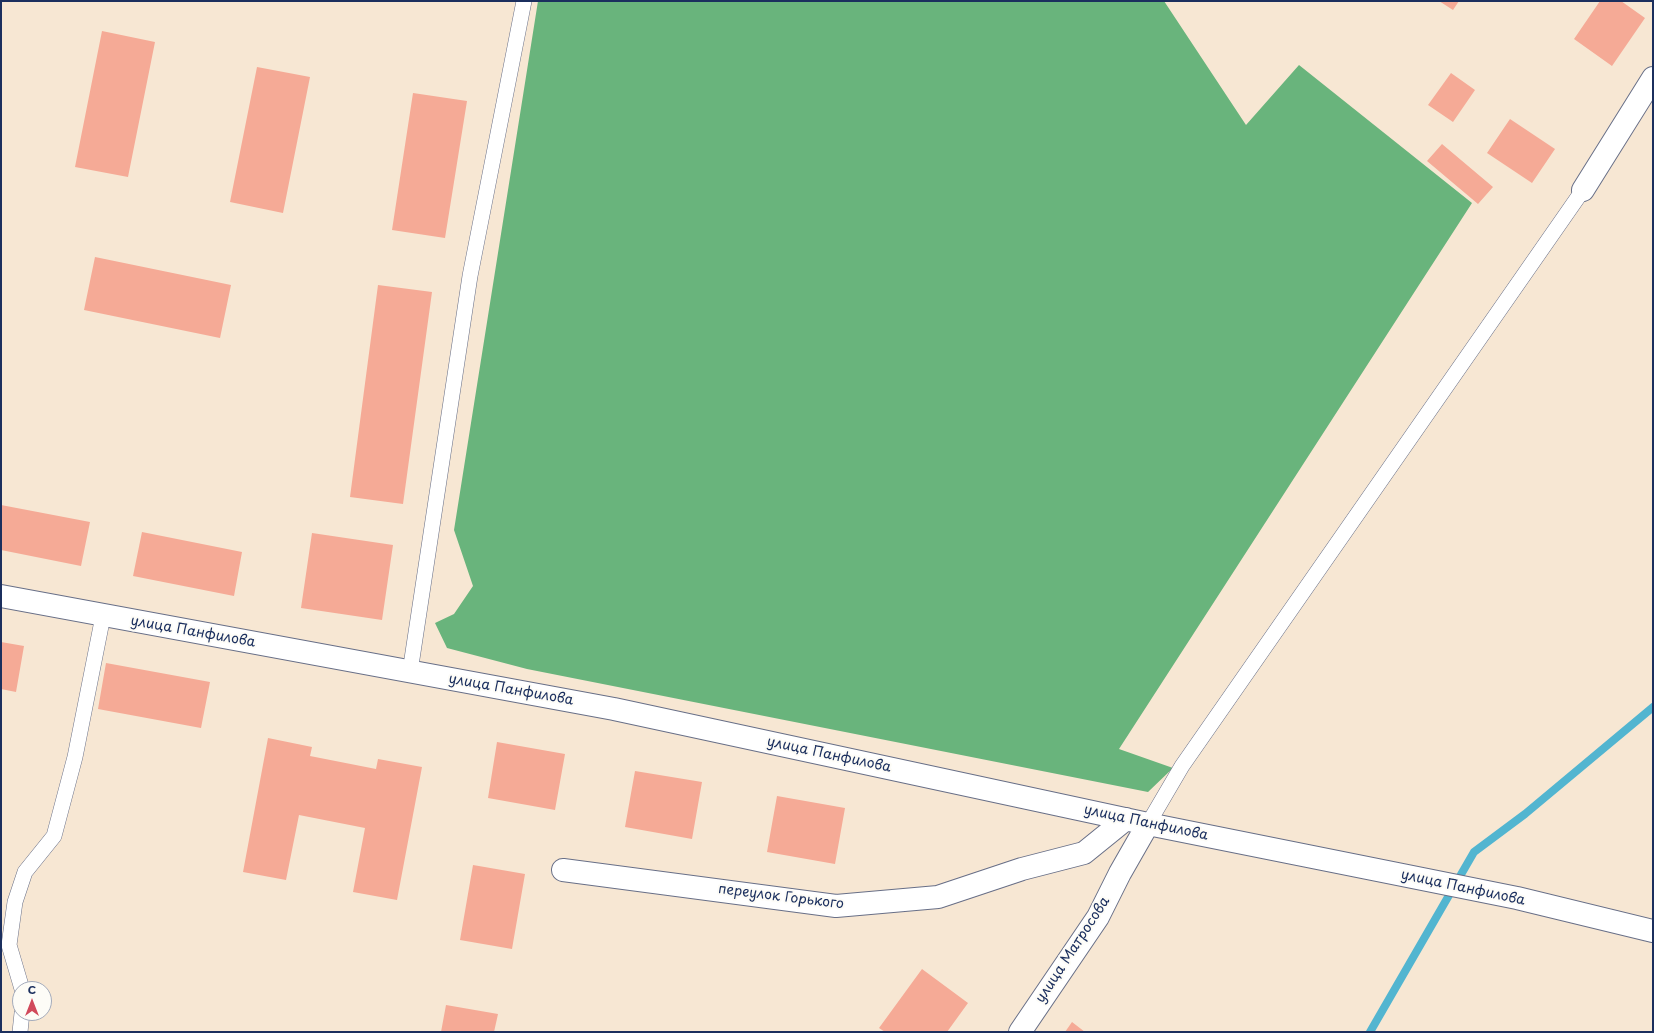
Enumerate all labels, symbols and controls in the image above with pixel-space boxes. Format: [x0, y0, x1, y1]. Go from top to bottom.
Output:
street label: улица Панфилова [129, 613, 257, 651]
street label: улица Панфилова [447, 671, 575, 709]
street label: улица Панфилова [765, 734, 893, 776]
street label: улица Панфилова [1082, 802, 1210, 844]
street label: улица Панфилова [1399, 867, 1527, 909]
street label: переулок Горького [717, 881, 845, 913]
street label: улица Матросова [1032, 894, 1114, 1006]
north arrow [12, 981, 52, 1021]
text: С [28, 981, 36, 998]

